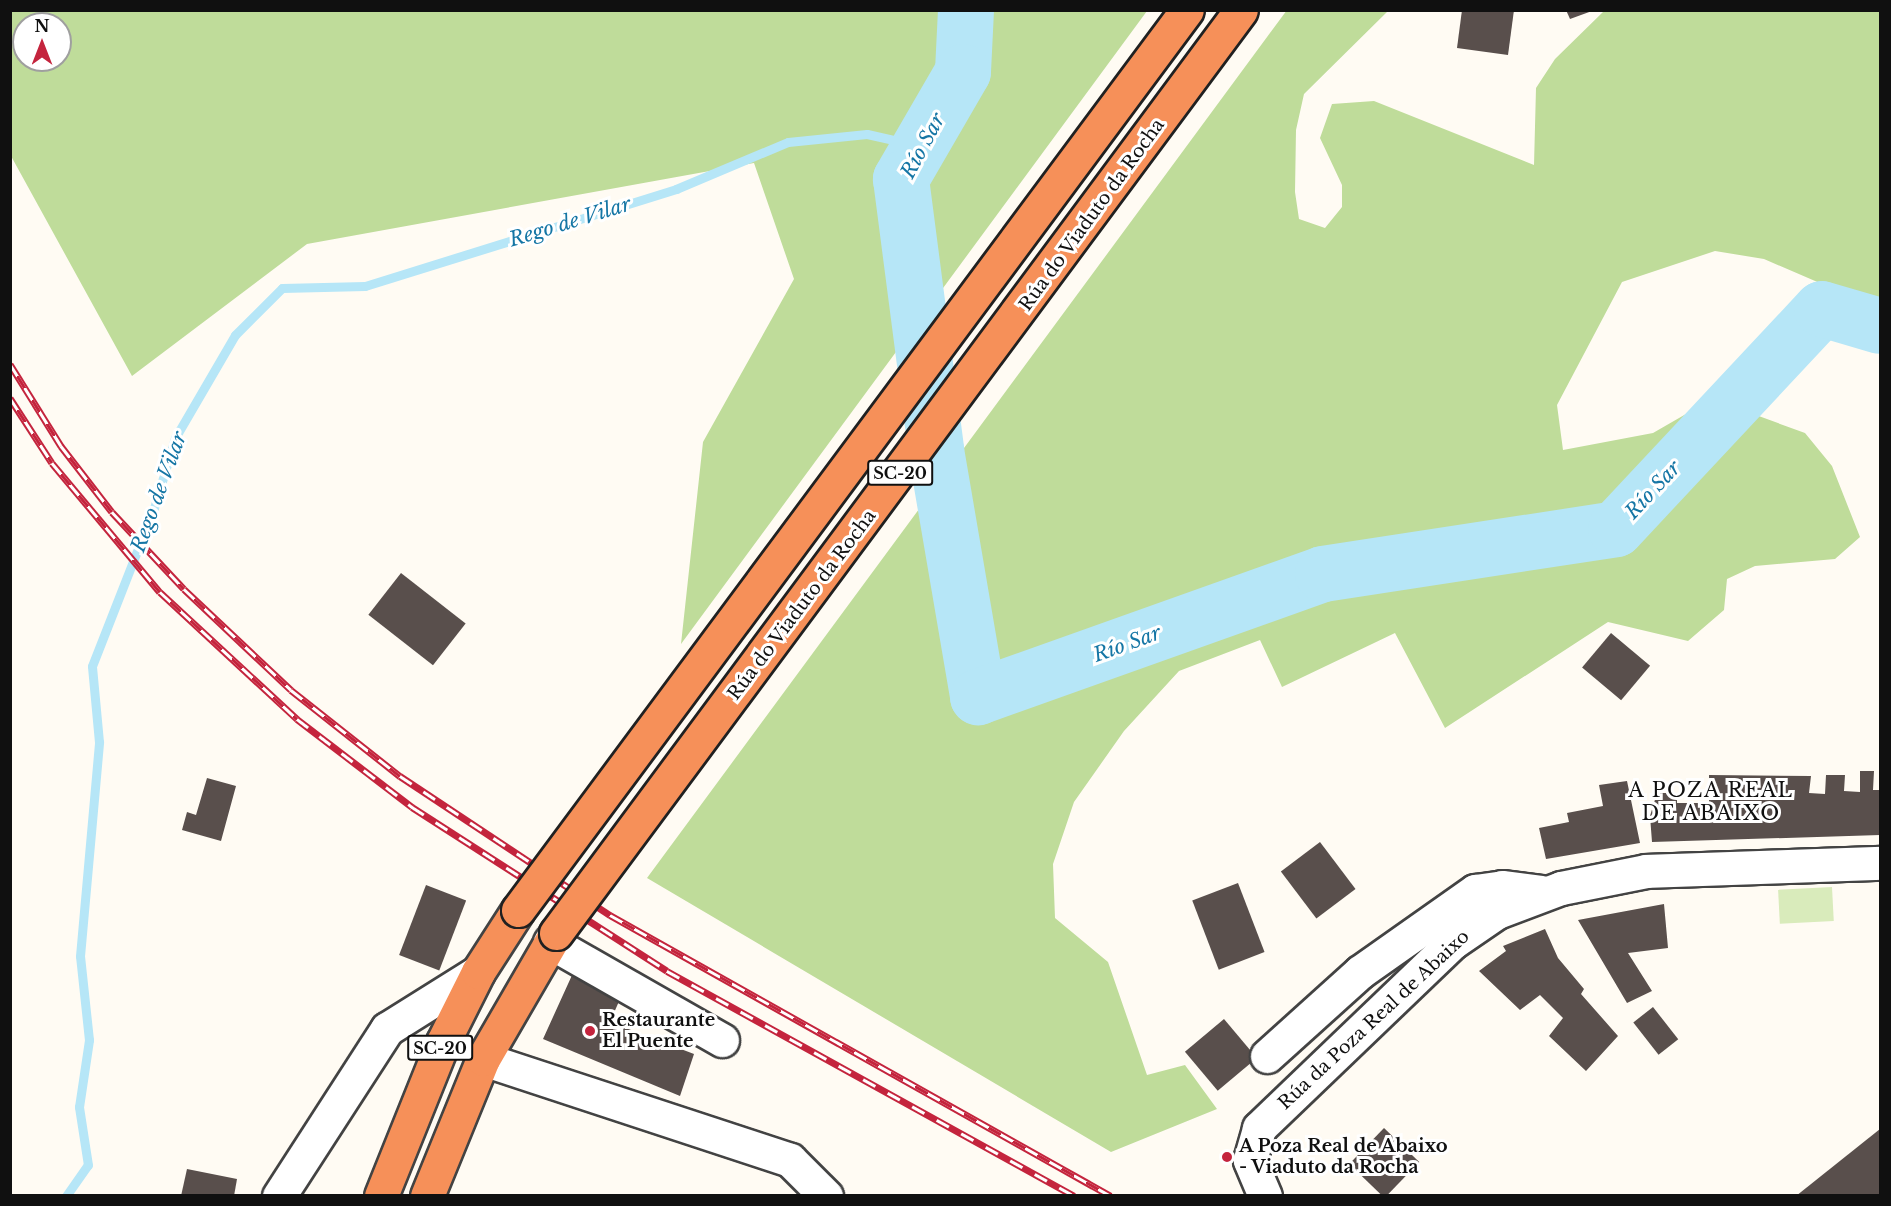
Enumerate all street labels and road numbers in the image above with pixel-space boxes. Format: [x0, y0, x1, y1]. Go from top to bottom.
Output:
street label: Rúa do Viaduto da Rocha [1015, 114, 1169, 316]
road number: SC-20 [867, 460, 933, 486]
street label: Rúa do Viaduto da Rocha [723, 505, 881, 705]
street label: Rúa da Poza Real de Abaixo [1274, 925, 1474, 1115]
road number: SC-20 [407, 1035, 473, 1061]

